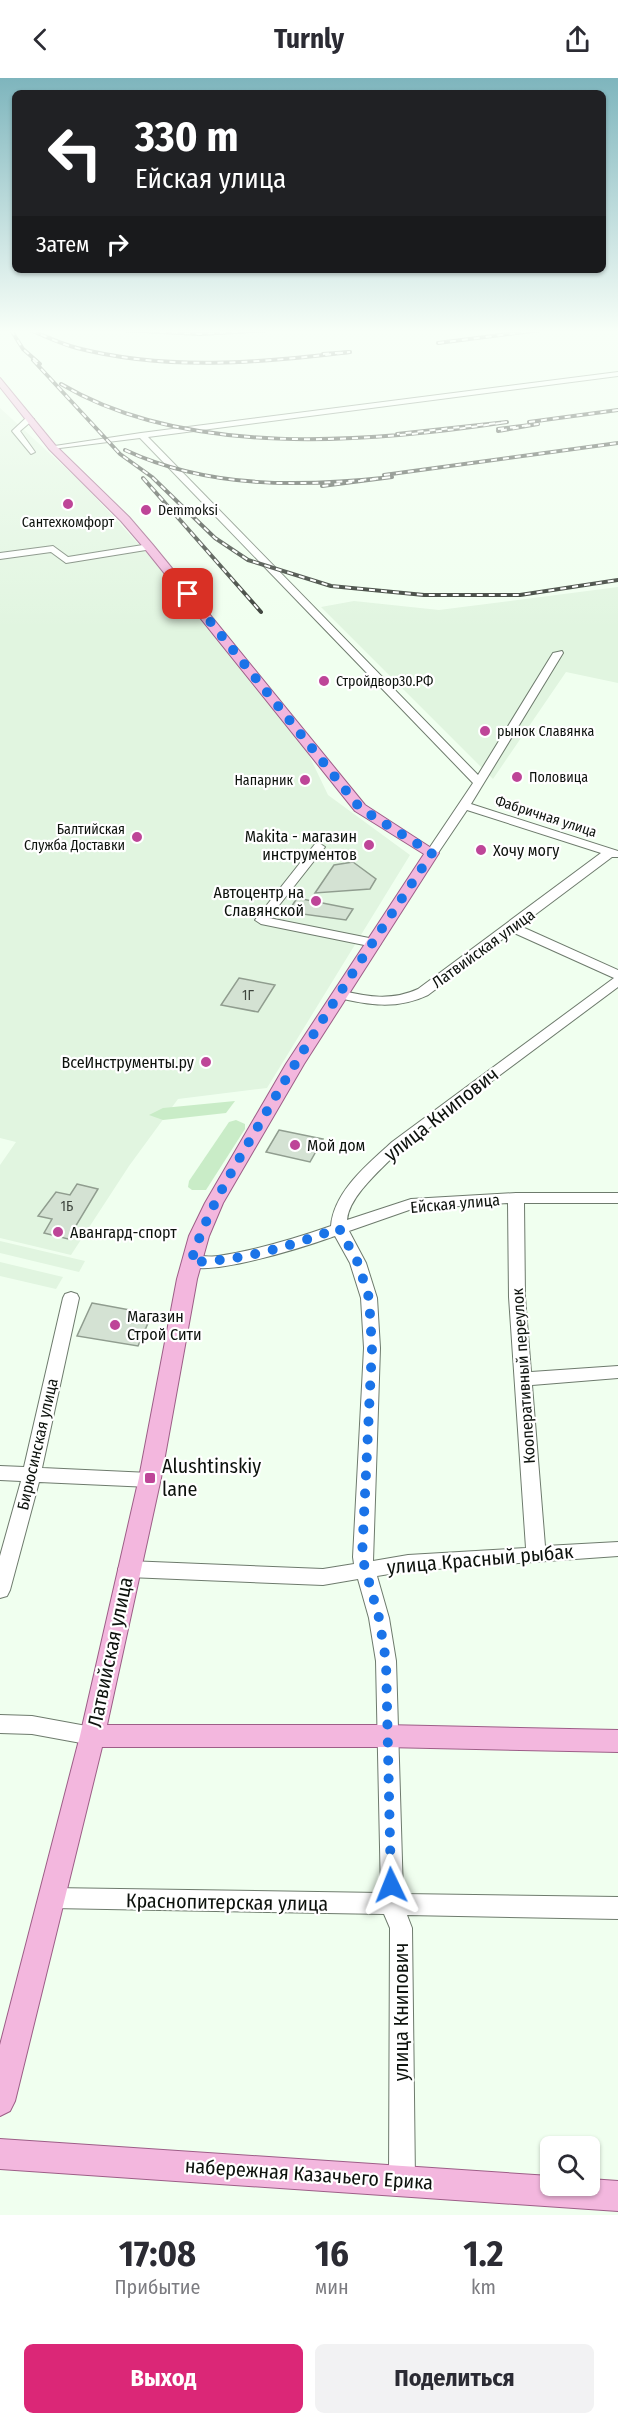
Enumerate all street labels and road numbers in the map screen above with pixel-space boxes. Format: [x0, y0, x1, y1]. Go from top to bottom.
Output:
street label: Фабричная улица [493, 792, 599, 841]
street label: Латвийская улица [428, 905, 539, 992]
street label: улица Книпович [379, 1062, 503, 1166]
street label: Ейская улица [410, 1190, 501, 1217]
street label: Кооперативный переулок [508, 1287, 539, 1464]
street label: Бирюсинская улица [13, 1376, 62, 1512]
street label: улица Красный рыбак [386, 1539, 575, 1579]
street label: Латвийская улица [82, 1575, 138, 1729]
street label: Краснопитерская улица [126, 1888, 328, 1916]
street label: улица Книпович [389, 1943, 413, 2081]
street label: набережная Казачьего Ерика [184, 2153, 434, 2195]

